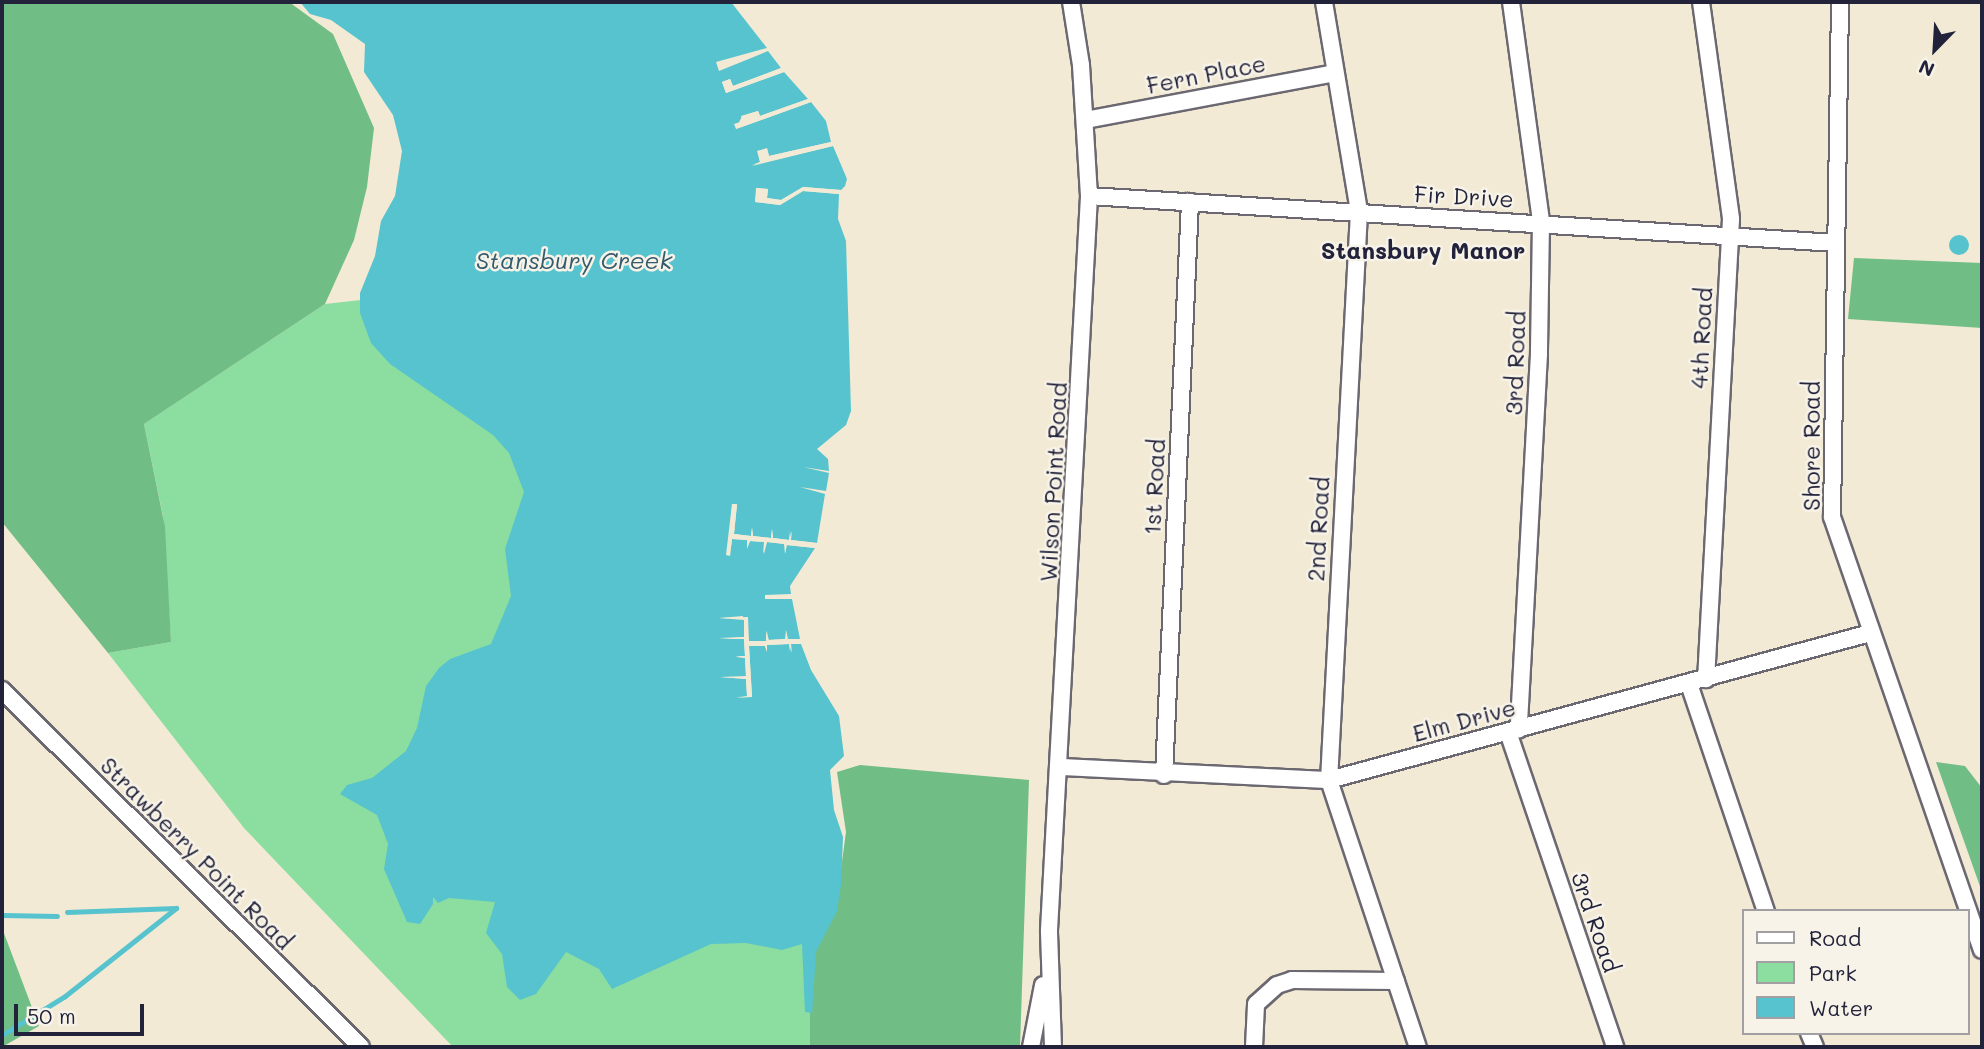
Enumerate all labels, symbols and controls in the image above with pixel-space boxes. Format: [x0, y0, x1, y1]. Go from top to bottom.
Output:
north arrow [1900, 14, 1970, 84]
street label: Fern Place [1144, 49, 1268, 99]
text: N [1915, 54, 1938, 83]
street label: Fir Drive [1414, 180, 1514, 212]
district label: Stansbury Manor [1321, 236, 1525, 264]
water label: Stansbury Creek [476, 246, 672, 274]
street label: 4th Road [1685, 287, 1717, 389]
street label: 3rd Road [1499, 310, 1531, 416]
street label: Wilson Point Road [1034, 381, 1072, 583]
street label: Shore Road [1797, 381, 1825, 511]
street label: 1st Road [1138, 438, 1170, 536]
street label: 2nd Road [1301, 476, 1335, 582]
street label: Elm Drive [1410, 693, 1518, 747]
street label: Strawberry Point Road [95, 751, 299, 955]
street label: 3rd Road [1566, 868, 1626, 976]
legend [1742, 909, 1970, 1035]
text: Road [1809, 924, 1861, 951]
text: Park [1809, 959, 1857, 986]
scale bar [18, 990, 147, 1034]
text: Water [1809, 994, 1873, 1021]
text: 50 m [27, 1002, 76, 1029]

